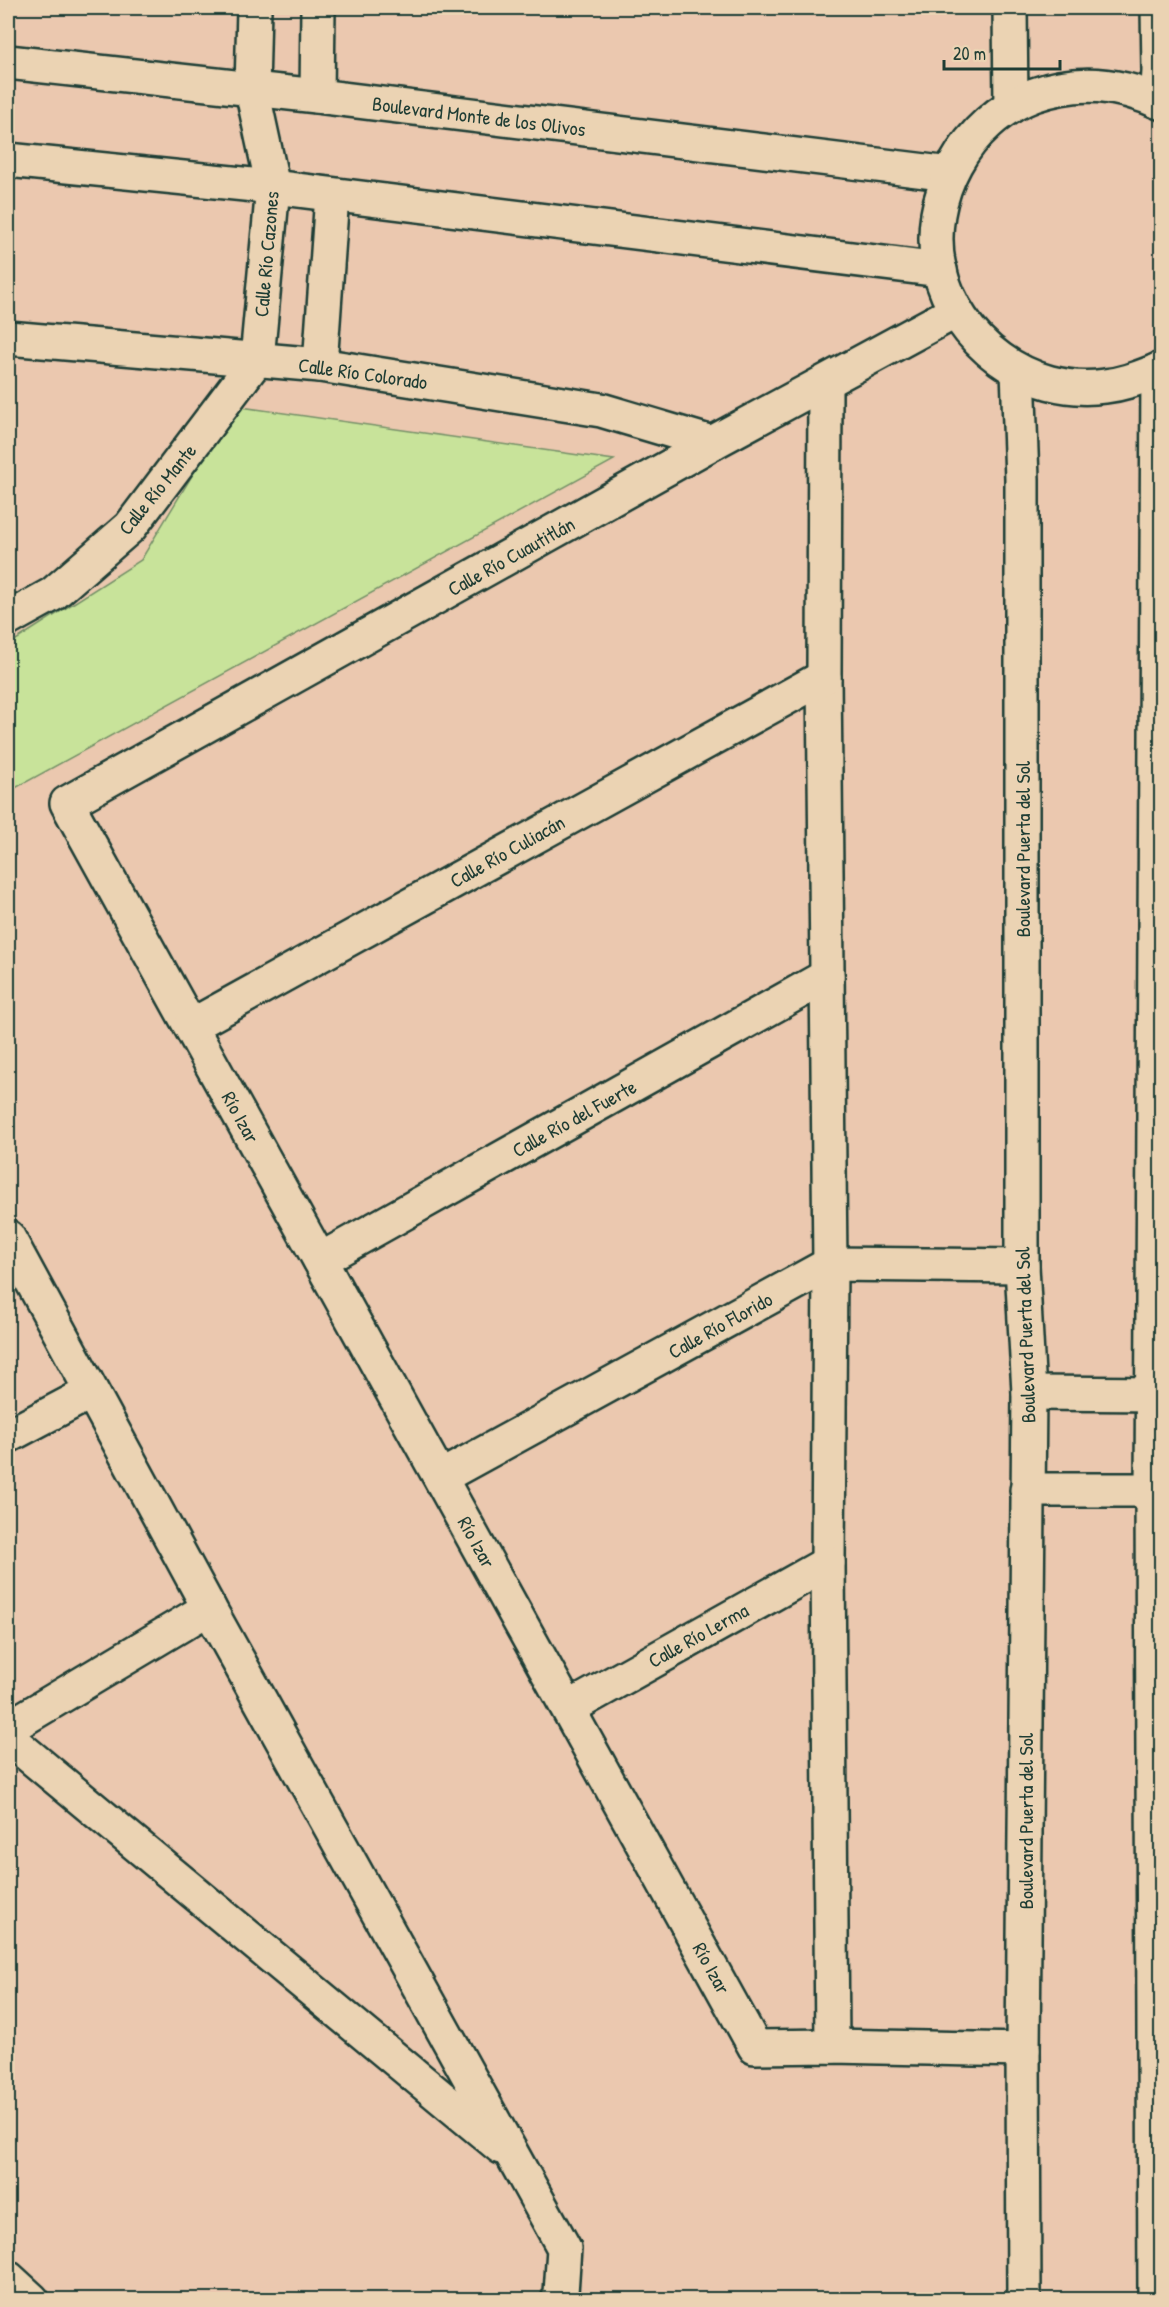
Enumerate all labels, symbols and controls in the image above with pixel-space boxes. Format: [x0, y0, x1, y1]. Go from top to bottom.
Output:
scale bar [944, 33, 1060, 71]
text: 20 m [953, 41, 986, 66]
street label: Boulevard Monte de los Olivos [371, 90, 587, 143]
street label: Calle Río Cazones [247, 190, 285, 318]
street label: Calle Río Colorado [297, 351, 429, 395]
street label: Calle Río Mante [112, 438, 202, 540]
street label: Calle Río Cuautitlán [443, 510, 579, 602]
street label: Boulevard Puerta del Sol [1009, 760, 1036, 937]
street label: Calle Río Culiacán [445, 808, 569, 894]
street label: Calle Río del Fuerte [507, 1073, 641, 1163]
street label: Río Izar [216, 1086, 266, 1148]
street label: Boulevard Puerta del Sol [1008, 1246, 1042, 1424]
street label: Calle Río Florido [663, 1285, 777, 1365]
street label: Río Izar [452, 1511, 502, 1573]
street label: Calle Río Lerma [643, 1596, 753, 1674]
street label: Boulevard Puerta del Sol [1012, 1732, 1039, 1909]
street label: Río Izar [687, 1937, 737, 1999]

